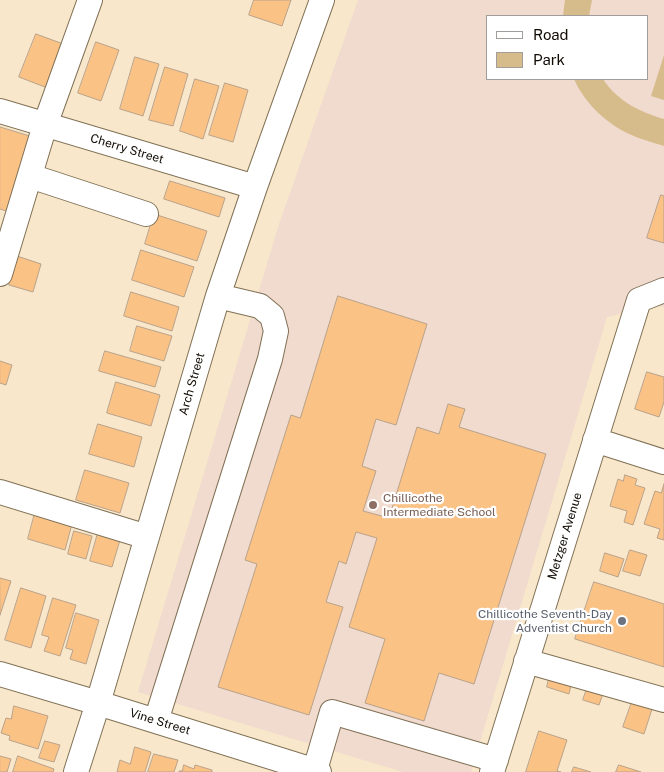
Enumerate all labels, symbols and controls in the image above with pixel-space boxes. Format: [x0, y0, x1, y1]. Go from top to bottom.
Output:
legend [487, 15, 649, 80]
text: Road [533, 26, 569, 43]
text: Park [533, 51, 565, 68]
street label: Cherry Street [89, 131, 165, 167]
street label: Arch Street [176, 351, 208, 417]
place label: Chillicothe Intermediate School [383, 491, 496, 519]
street label: Metzger Avenue [545, 491, 585, 581]
marker: Chillicothe Intermediate School [367, 499, 379, 511]
place label: Chillicothe Seventh-Day Adventist Church [478, 607, 612, 635]
marker: Chillicothe Seventh-Day Adventist Church [616, 615, 628, 627]
street label: Vine Street [128, 706, 192, 738]

